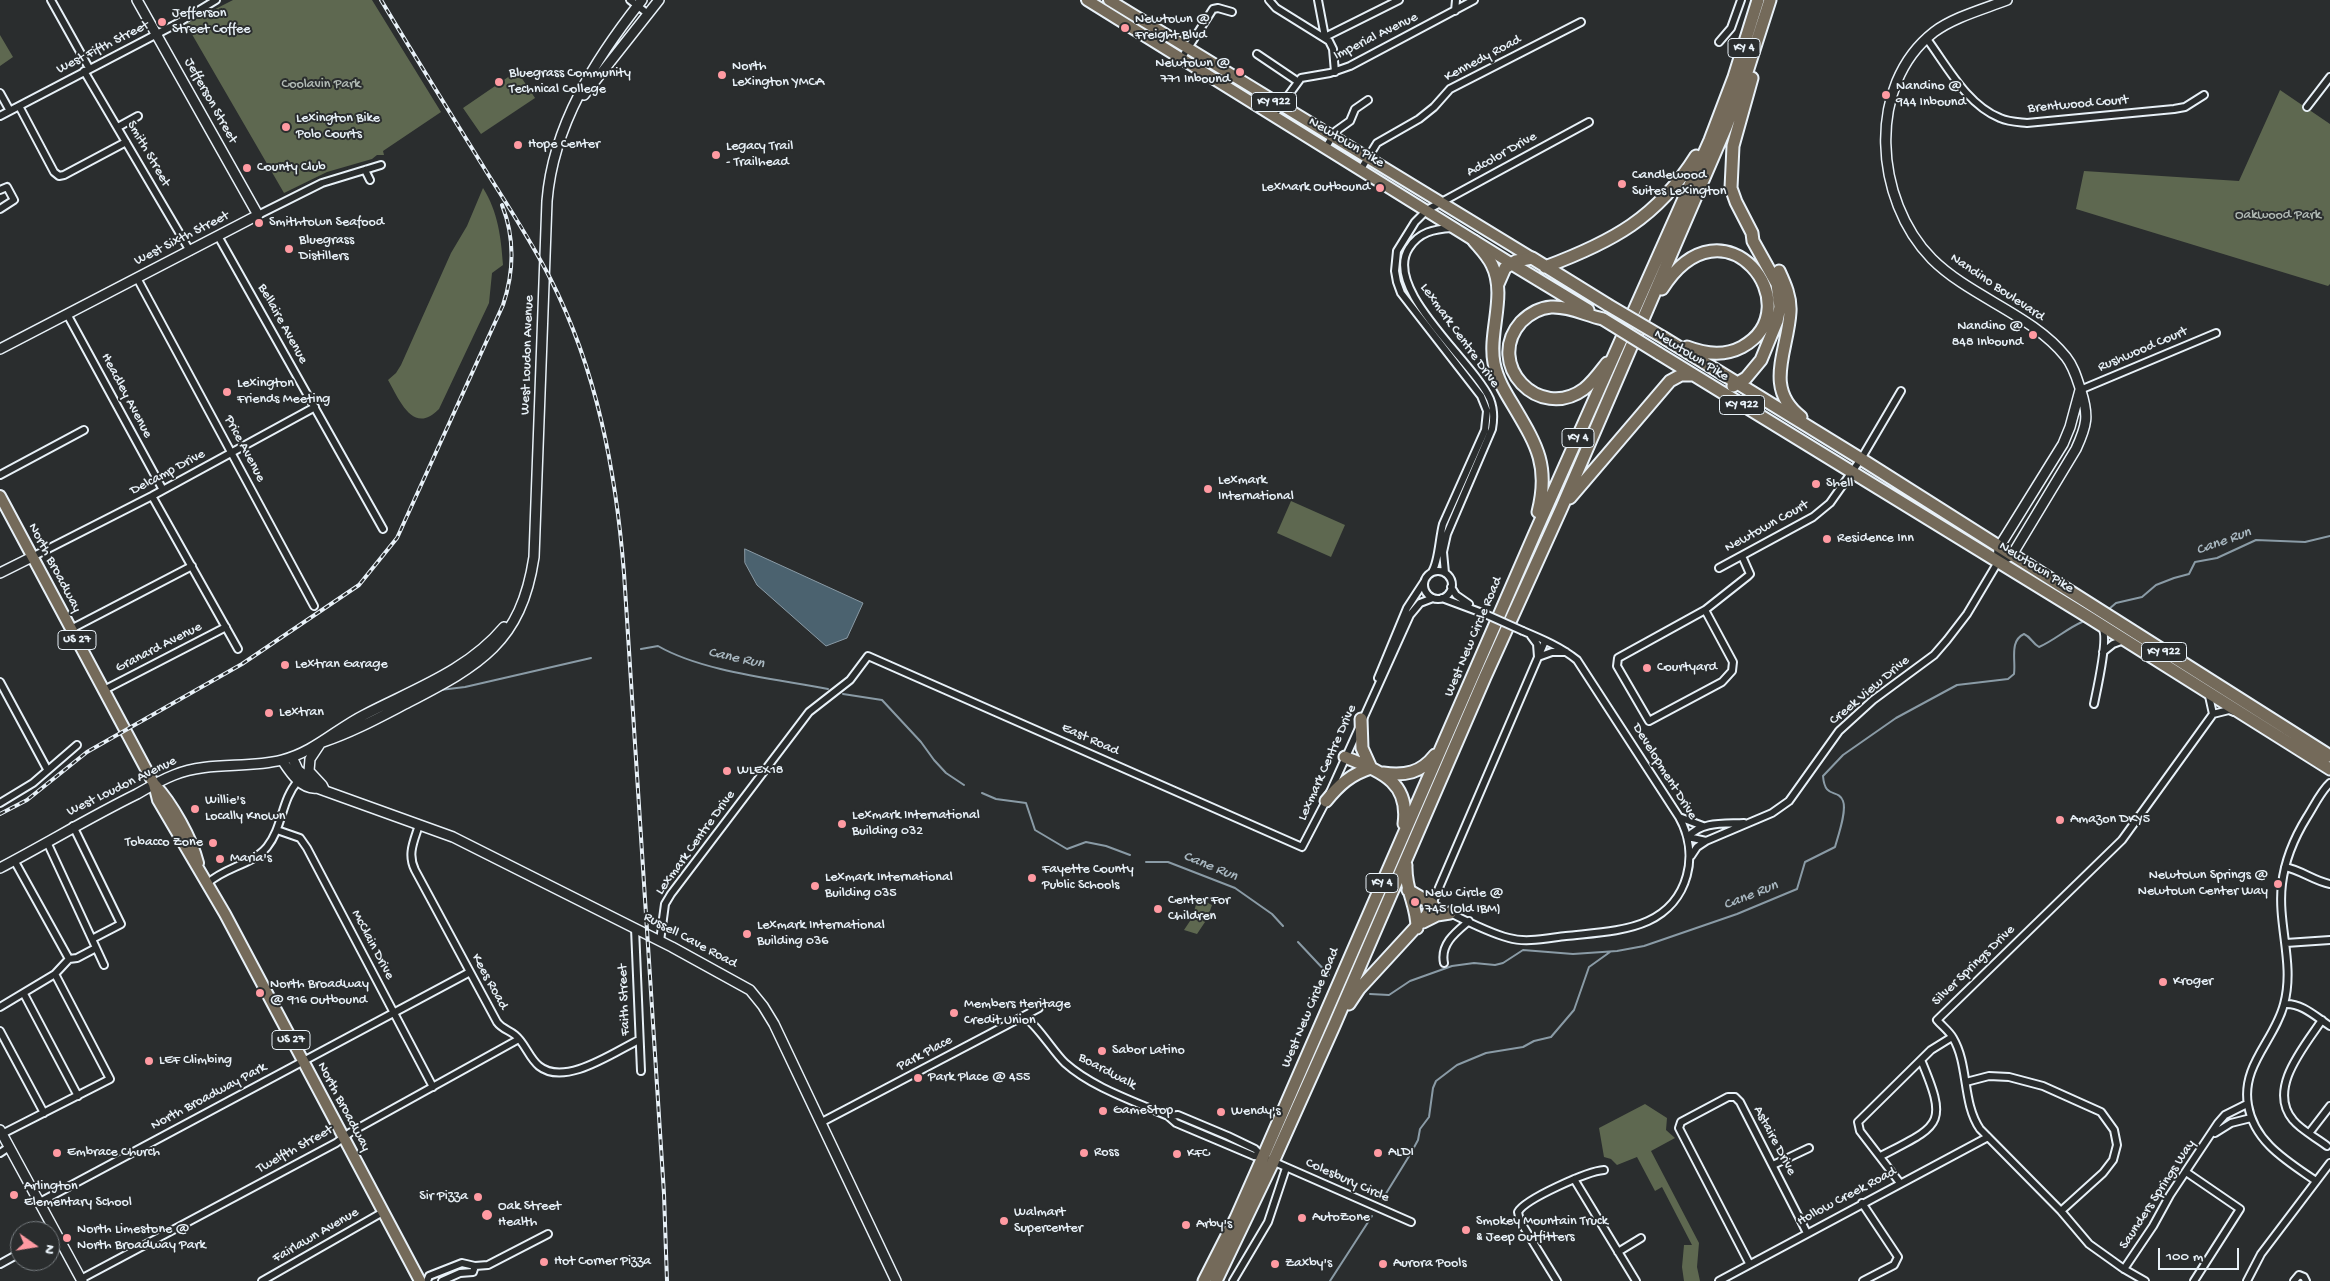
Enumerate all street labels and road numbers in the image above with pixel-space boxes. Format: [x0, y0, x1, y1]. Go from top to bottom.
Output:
street label: Imperial Avenue [1331, 9, 1421, 65]
street label: West Fifth Street [54, 17, 152, 79]
street label: Kennedy Road [1442, 32, 1524, 86]
road number: KY 4 [1728, 38, 1760, 58]
street label: Jefferson Street [180, 55, 240, 147]
road number: KY 922 [1252, 92, 1296, 111]
street label: Brentwood Court [2027, 92, 2129, 118]
street label: Newtown Pike [1305, 114, 1387, 172]
street label: Smith Street [122, 118, 174, 190]
street label: Adcolor Drive [1464, 129, 1540, 181]
street label: West Sixth Street [132, 208, 232, 270]
street label: Nandino Boulevard [1947, 250, 2047, 326]
street label: Lexmark Centre Drive [1415, 280, 1503, 392]
street label: Bellaire Avenue [253, 281, 311, 367]
street label: West Loudon Avenue [518, 295, 538, 415]
street label: Rushwood Court [2096, 324, 2190, 376]
street label: Newtown Pike [1650, 326, 1732, 386]
street label: Headley Avenue [97, 351, 155, 441]
road number: KY 922 [1720, 396, 1764, 414]
street label: Price Avenue [219, 413, 269, 485]
road number: KY 4 [1562, 428, 1594, 448]
street label: Delcamp Drive [128, 446, 208, 500]
street label: Newtown Court [1722, 497, 1812, 557]
street label: North Broadway [23, 520, 85, 616]
street label: Newtown Pike [1995, 538, 2077, 598]
street label: West New Circle Road [1441, 575, 1507, 699]
street label: Granard Avenue [113, 619, 205, 677]
road number: US 27 [58, 630, 96, 650]
road number: KY 922 [2142, 642, 2186, 662]
street label: Creek View Drive [1827, 653, 1913, 729]
street label: Lexmark Centre Drive [1295, 702, 1361, 824]
street label: East Road [1059, 720, 1121, 760]
street label: Development Drive [1628, 721, 1700, 823]
street label: West Loudon Avenue [64, 753, 180, 821]
street label: Lexmark Centre Drive [652, 787, 740, 899]
road number: KY 4 [1366, 874, 1398, 892]
street label: McClain Drive [347, 907, 397, 983]
street label: Russell Cave Road [640, 909, 740, 973]
street label: Silver Springs Drive [1929, 922, 2019, 1010]
street label: West New Circle Road [1278, 946, 1344, 1070]
street label: Kees Road [467, 951, 511, 1013]
street label: Faith Street [615, 964, 635, 1036]
road number: US 27 [272, 1030, 310, 1050]
street label: Park Place [894, 1032, 956, 1076]
street label: Boardwalk [1075, 1050, 1139, 1094]
street label: North Broadway Park [148, 1059, 270, 1135]
street label: North Broadway [312, 1059, 374, 1155]
street label: Astaire Drive [1749, 1104, 1799, 1178]
street label: Twelfth Street [254, 1122, 336, 1178]
street label: Saunders Springs Way [2116, 1137, 2200, 1253]
street label: Colesbury Circle [1302, 1155, 1392, 1207]
street label: Hollow Creek Road [1795, 1164, 1899, 1230]
street label: Fairlawn Avenue [270, 1205, 362, 1267]

